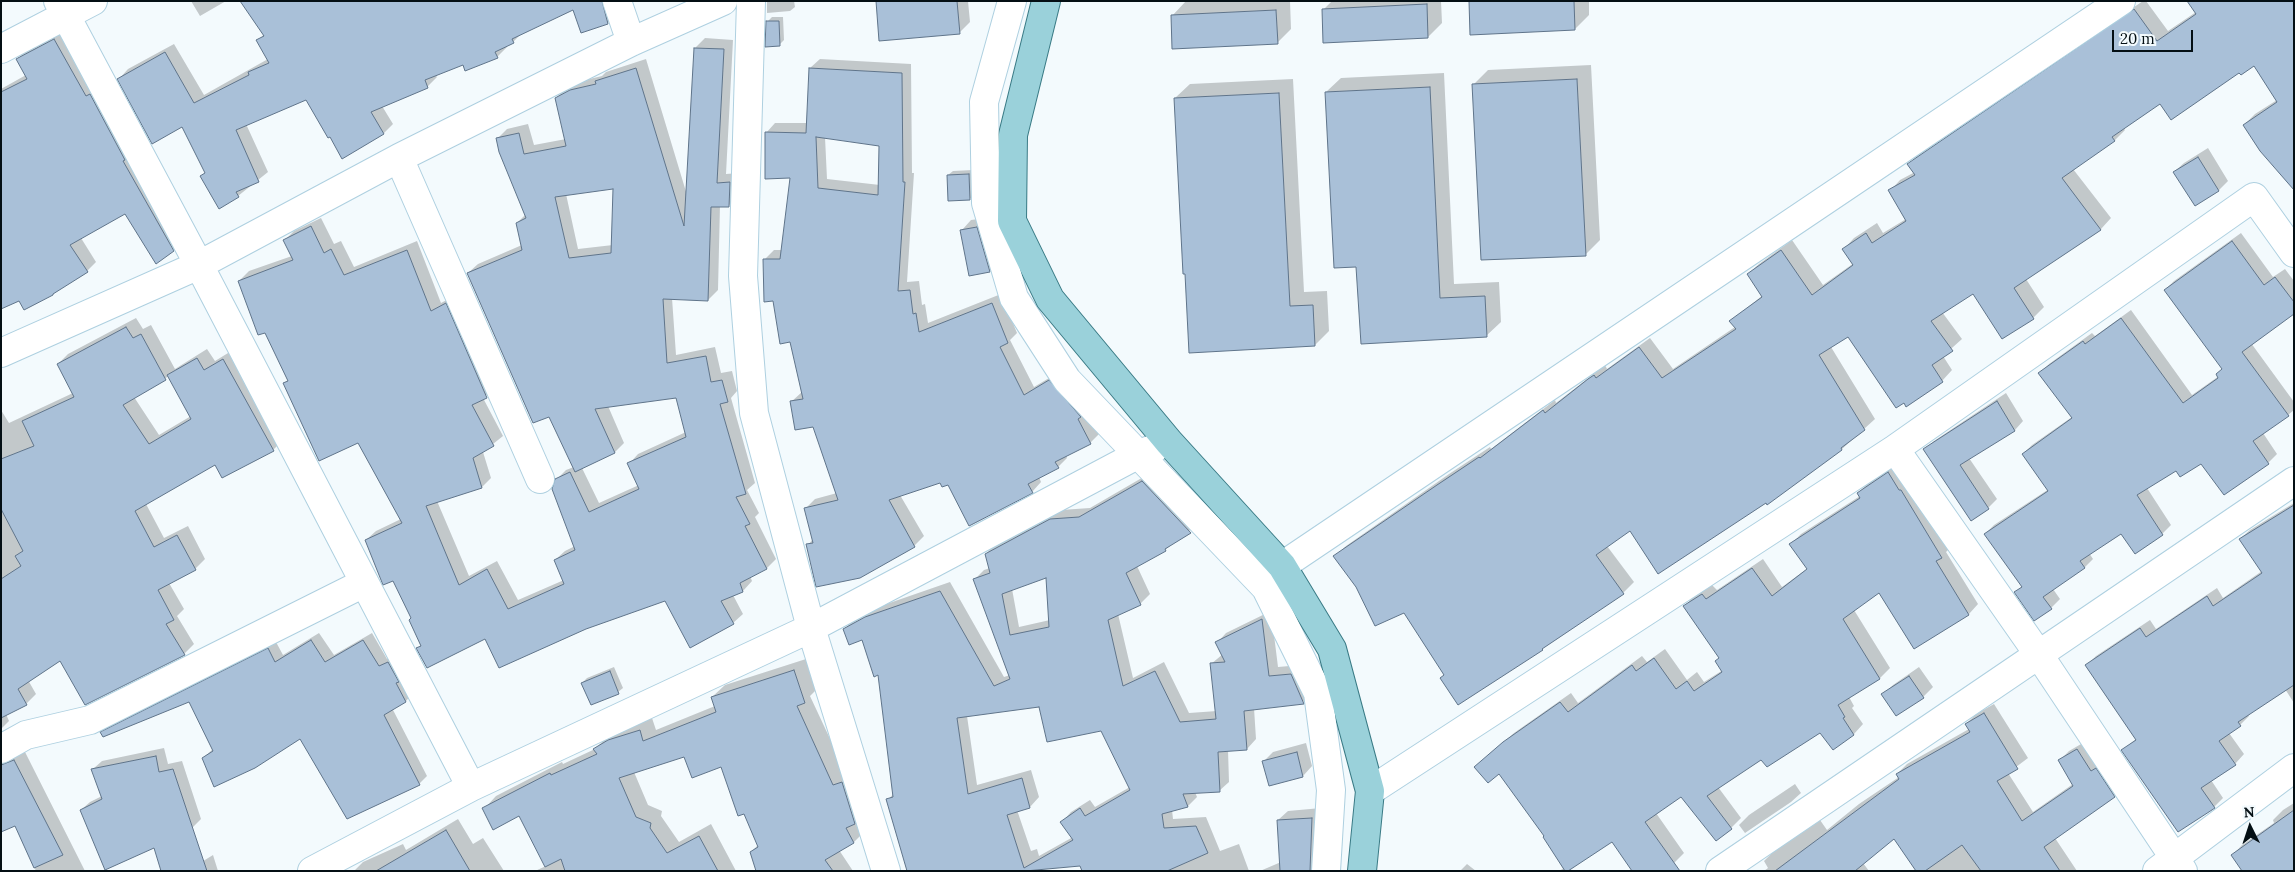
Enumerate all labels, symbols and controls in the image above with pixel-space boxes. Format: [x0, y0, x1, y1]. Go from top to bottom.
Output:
scale bar [2115, 20, 2196, 52]
text: 20 m [2120, 29, 2155, 48]
north arrow [2225, 802, 2275, 852]
text: N [2243, 803, 2255, 821]

